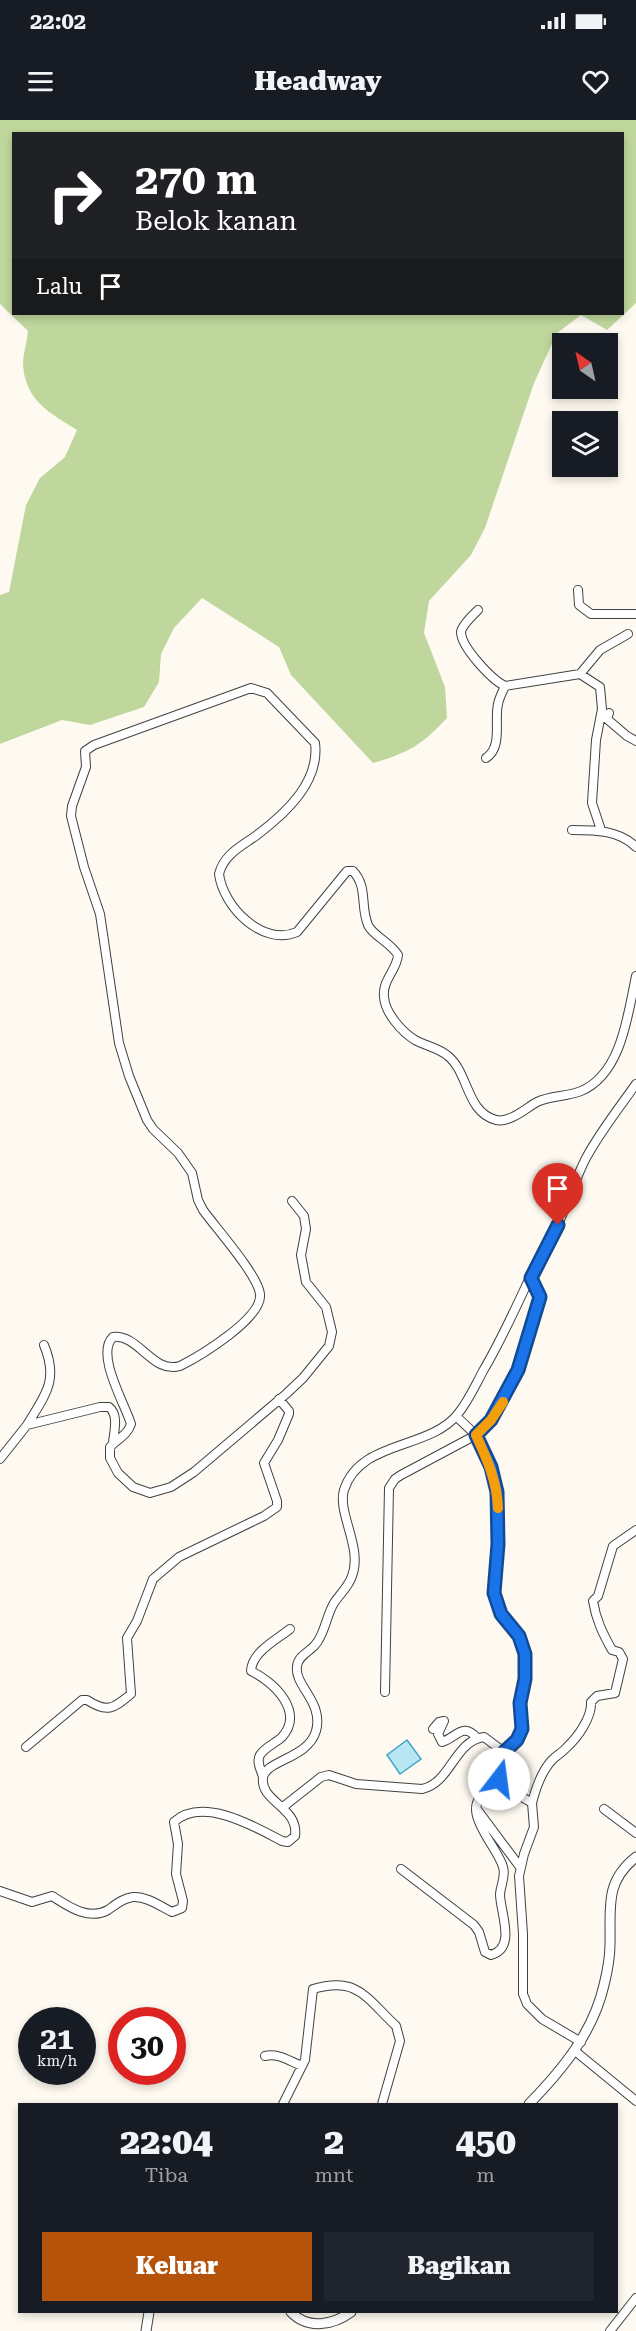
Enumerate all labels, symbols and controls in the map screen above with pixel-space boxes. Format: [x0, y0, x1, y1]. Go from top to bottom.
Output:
text: 22:02 [30, 9, 86, 34]
icon: menu [24, 65, 57, 98]
text: Headway [254, 65, 382, 97]
icon: heart [579, 65, 612, 98]
text: 270 m [135, 155, 257, 204]
icon: right [36, 156, 114, 234]
text: Belok kanan [135, 205, 297, 237]
icon: arrive [94, 270, 127, 303]
text: Lalu [36, 274, 82, 299]
north arrow [552, 333, 618, 399]
map controls [552, 333, 618, 477]
button: layers [552, 411, 618, 477]
pin [532, 1163, 583, 1225]
icon: arrive [541, 1172, 574, 1205]
position arrow [467, 1747, 531, 1811]
speed limit sign: 30 [108, 2007, 186, 2085]
text: 21 [40, 2021, 74, 2056]
text: km/h [37, 2052, 77, 2070]
text: 22:04 [120, 2121, 213, 2163]
text: 2 [324, 2121, 344, 2163]
text: 450 [455, 2121, 516, 2163]
text: Tiba [145, 2163, 188, 2187]
text: mnt [315, 2163, 353, 2187]
text: m [477, 2163, 495, 2187]
button: Keluar [42, 2232, 312, 2301]
button: Bagikan [324, 2232, 594, 2301]

